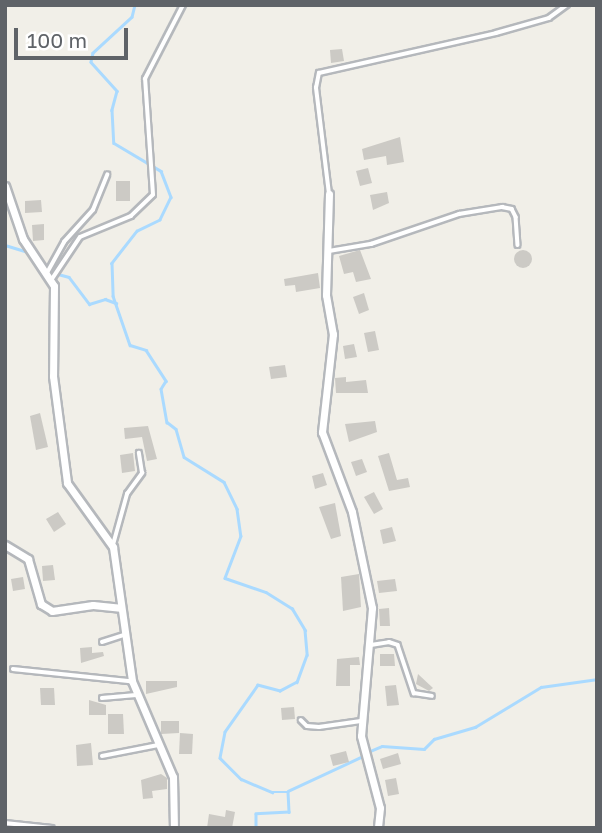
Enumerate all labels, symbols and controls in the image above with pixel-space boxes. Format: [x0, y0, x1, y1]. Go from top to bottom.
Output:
scale bar [18, 14, 131, 58]
text: 100 m [27, 27, 87, 53]

